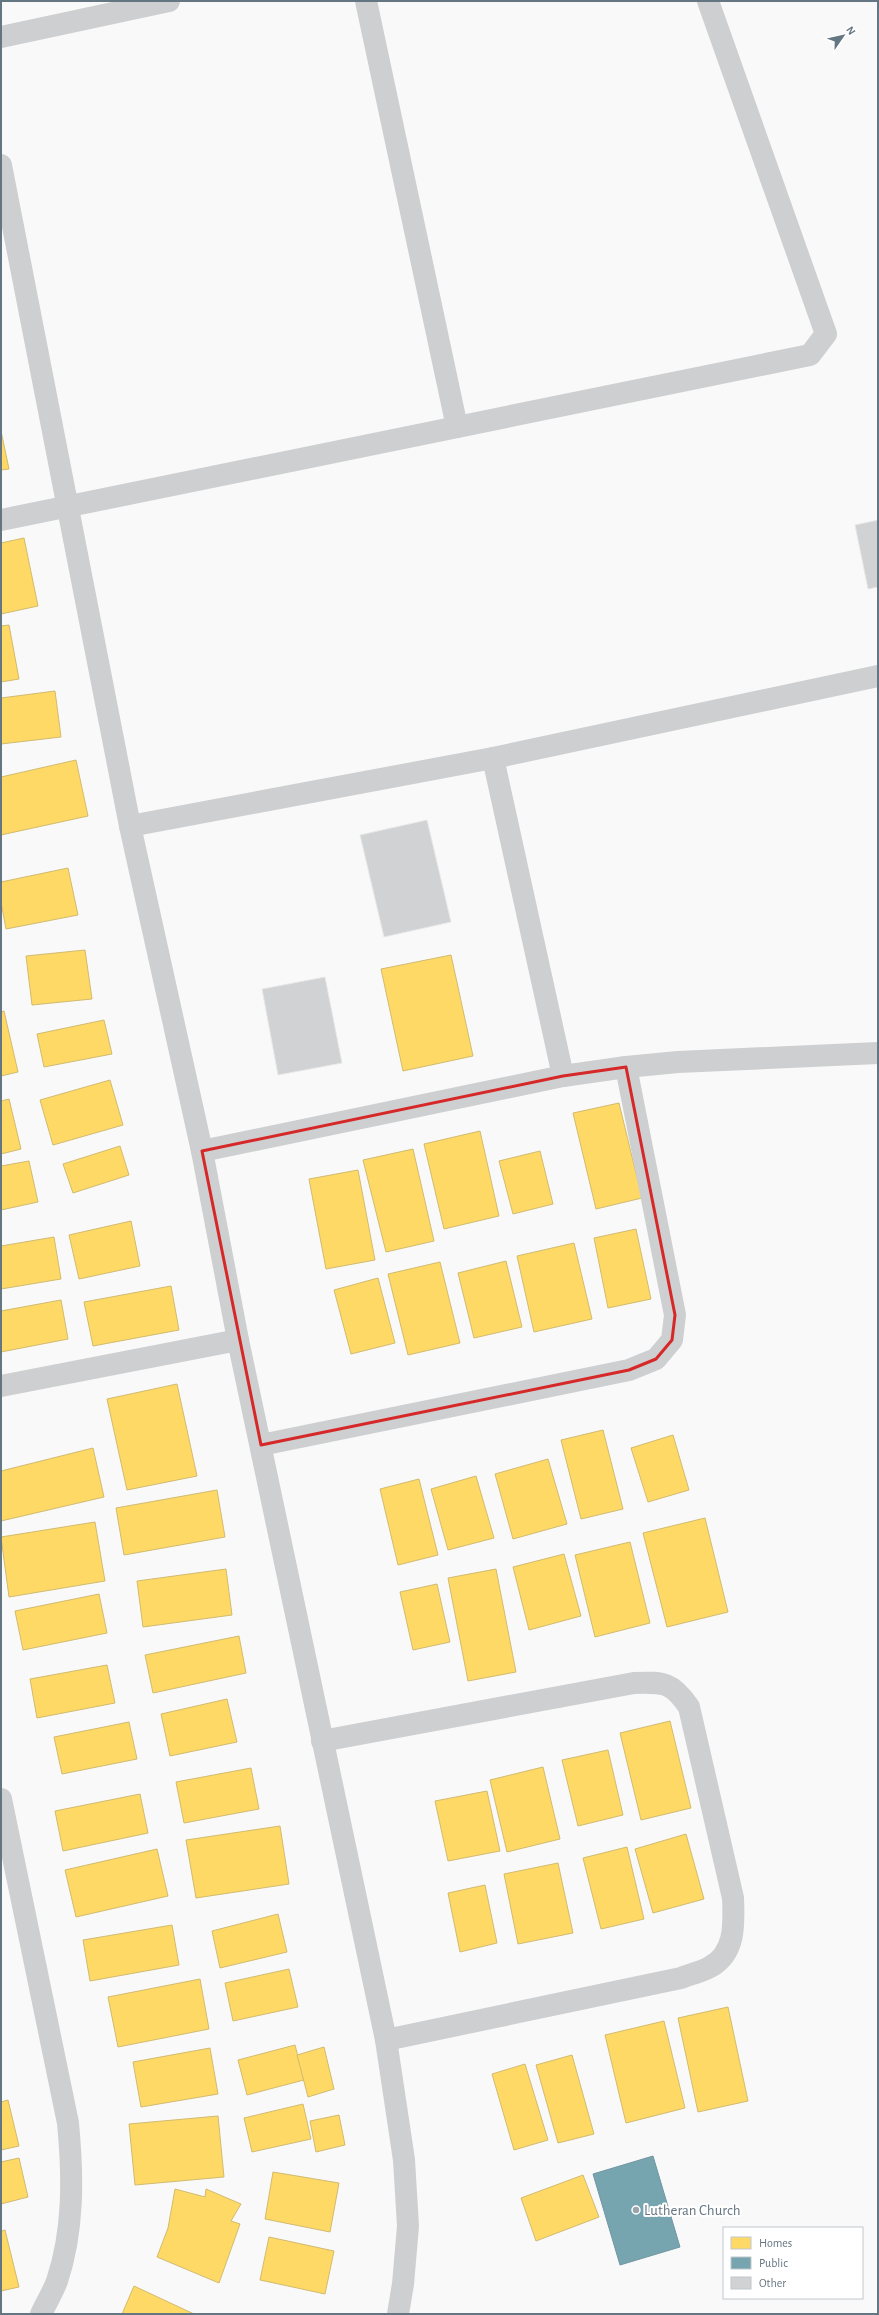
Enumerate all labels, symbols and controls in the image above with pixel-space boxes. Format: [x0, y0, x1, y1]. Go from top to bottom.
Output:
north arrow [823, 16, 863, 56]
text: N [844, 24, 858, 37]
place label: Lutheran Church [644, 2203, 741, 2218]
marker: Lutheran Church [631, 2205, 641, 2215]
legend [723, 2227, 863, 2299]
text: Homes [759, 2237, 792, 2249]
text: Public [759, 2257, 788, 2269]
text: Other [759, 2277, 786, 2289]

